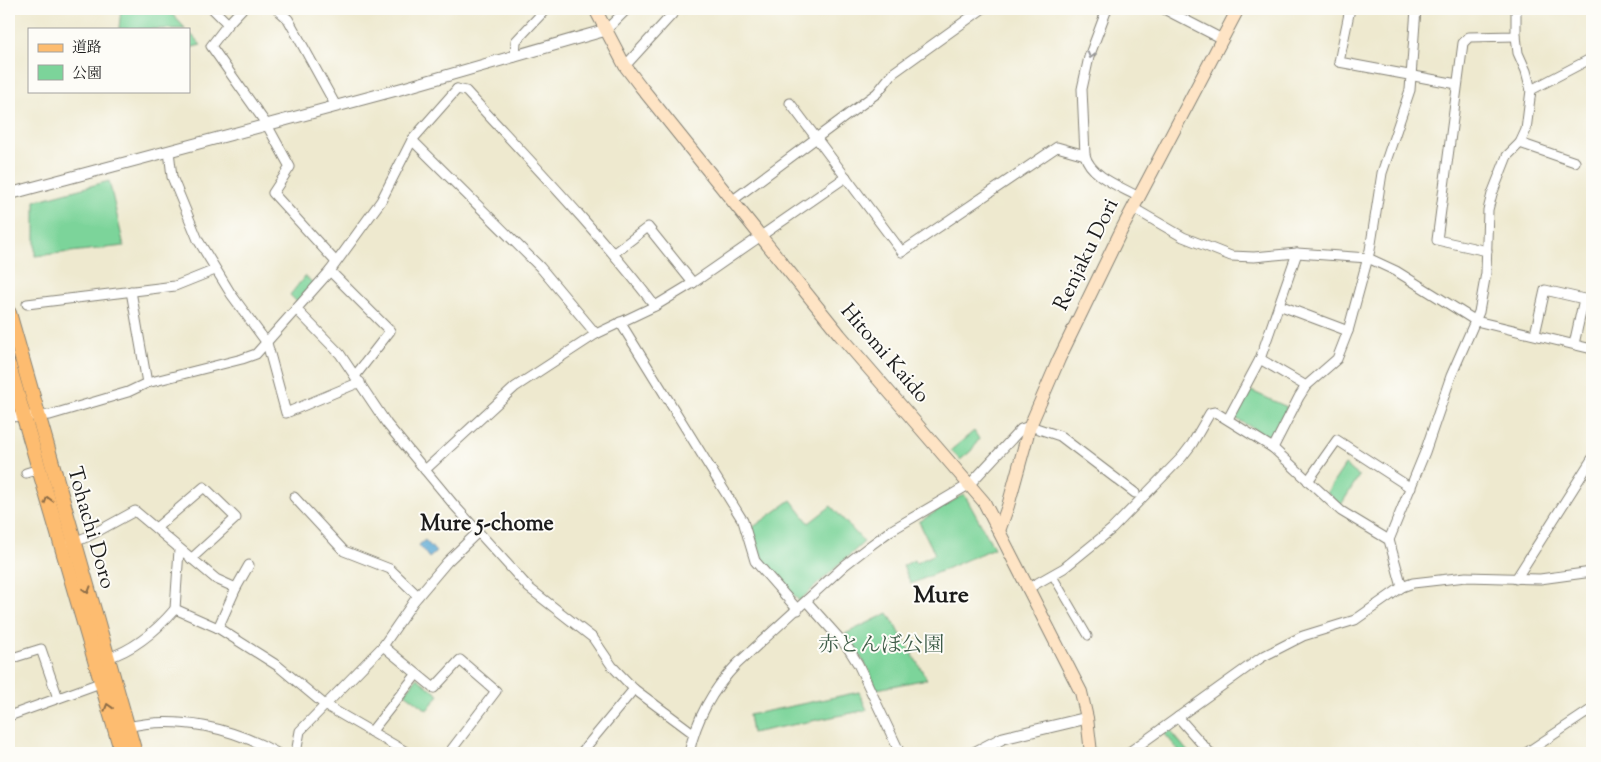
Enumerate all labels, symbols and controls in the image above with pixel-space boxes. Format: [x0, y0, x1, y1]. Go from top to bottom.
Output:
legend [28, 28, 190, 92]
text: 道路 [72, 38, 102, 59]
one-way arrow [1086, 50, 1096, 58]
text: 公園 [72, 64, 102, 85]
street label: Renjaku Dori [1047, 194, 1127, 316]
street label: Hitomi Kaido [832, 298, 936, 410]
street label: Tohachi Doro [58, 463, 122, 593]
one-way arrow [43, 497, 53, 505]
district label: Mure 5-chome [420, 509, 554, 541]
district label: Mure [913, 579, 969, 613]
one-way arrow [82, 585, 92, 593]
park label: 赤とんぼ公園 [818, 631, 944, 661]
one-way arrow [103, 703, 113, 711]

